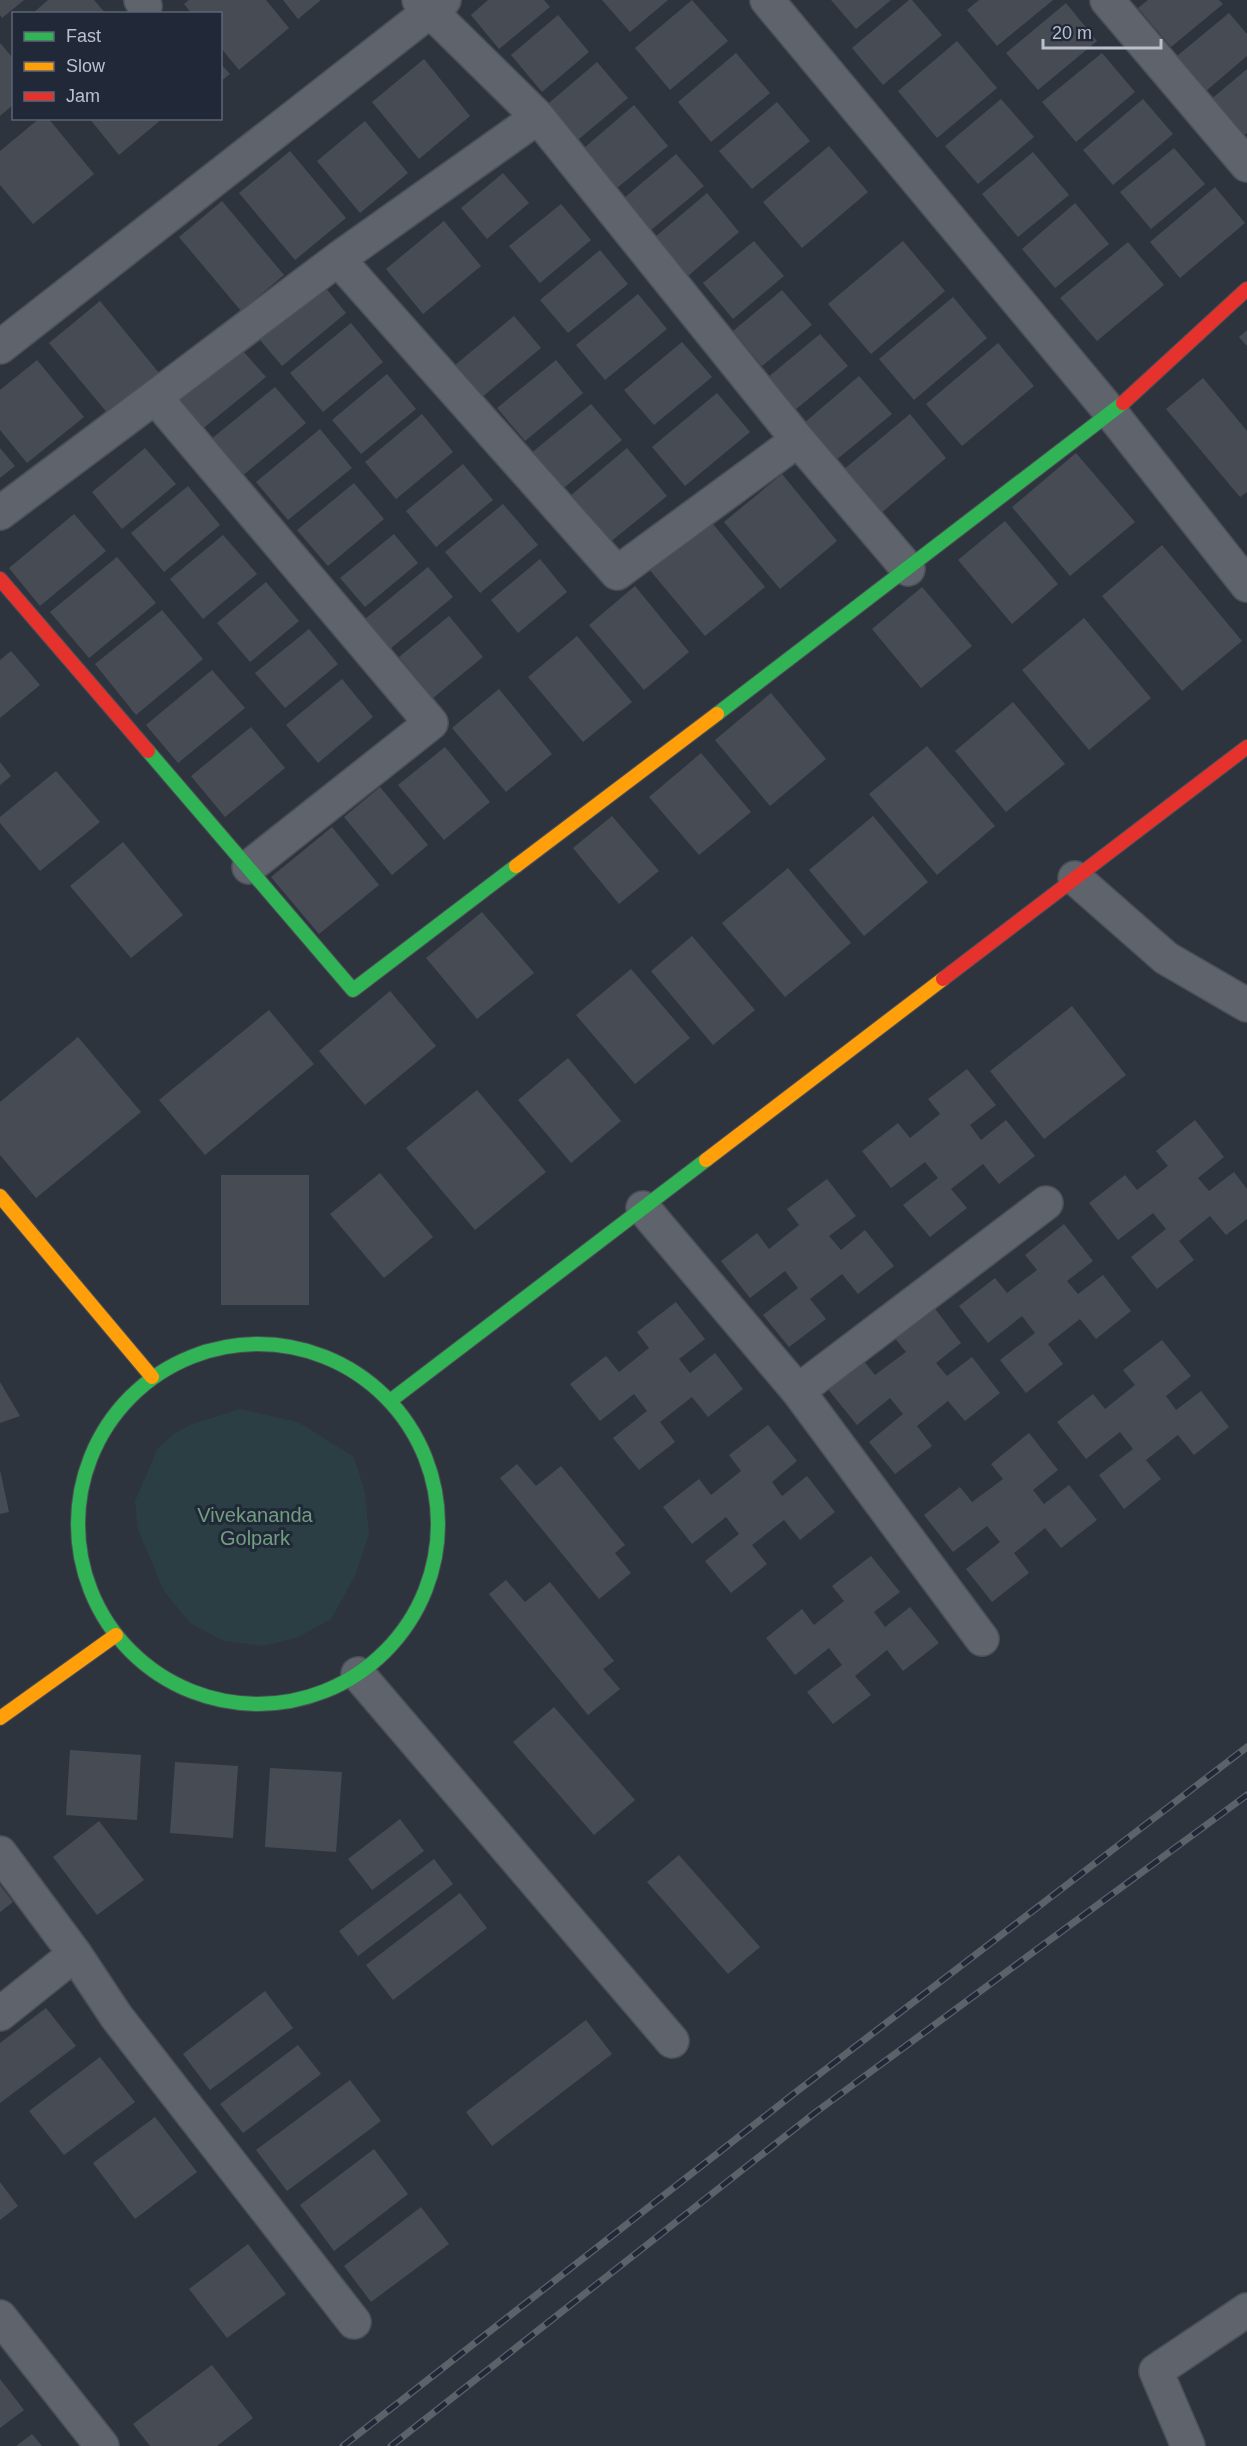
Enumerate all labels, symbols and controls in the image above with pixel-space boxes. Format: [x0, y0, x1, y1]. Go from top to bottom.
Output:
legend [12, 12, 222, 120]
scale bar [1043, 12, 1162, 50]
text: 20 m [1052, 23, 1092, 43]
text: Fast [66, 26, 101, 46]
text: Slow [66, 56, 106, 76]
text: Jam [66, 86, 100, 106]
park label: Vivekananda Golpark [197, 1504, 314, 1549]

